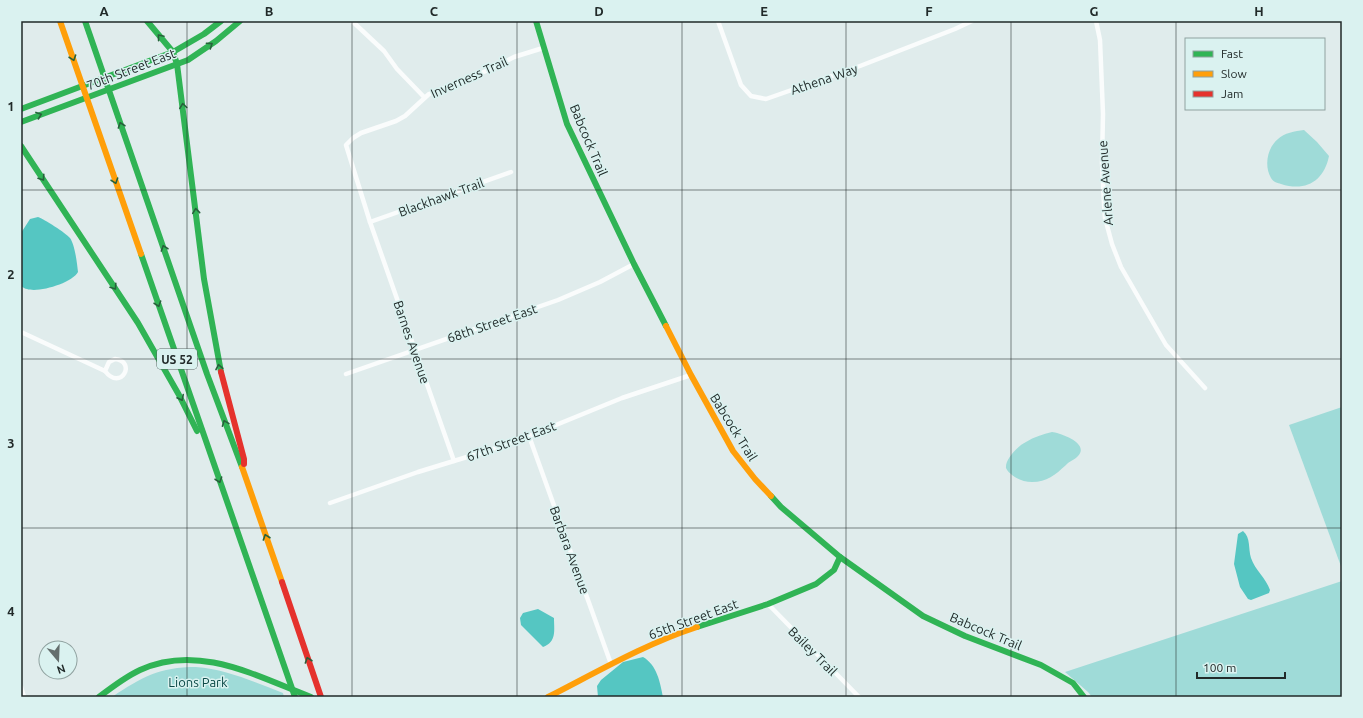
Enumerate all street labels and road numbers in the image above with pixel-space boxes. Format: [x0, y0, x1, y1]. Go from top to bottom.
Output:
street label: 70th Street East [85, 46, 177, 92]
street label: Inverness Trail [428, 53, 510, 100]
street label: Athena Way [789, 61, 859, 97]
street label: Babcock Trail [568, 102, 611, 179]
street label: Arlene Avenue [1095, 140, 1115, 226]
street label: Blackhawk Trail [396, 175, 486, 219]
street label: Barnes Avenue [391, 299, 433, 385]
street label: 68th Street East [445, 301, 539, 345]
road number: US 52 [157, 349, 197, 369]
street label: Babcock Trail [708, 391, 761, 464]
street label: 67th Street East [464, 418, 558, 464]
street label: Barbara Avenue [548, 504, 592, 596]
street label: 65th Street East [646, 596, 740, 642]
street label: Babcock Trail [948, 610, 1025, 653]
street label: Bailey Trail [786, 624, 841, 679]

